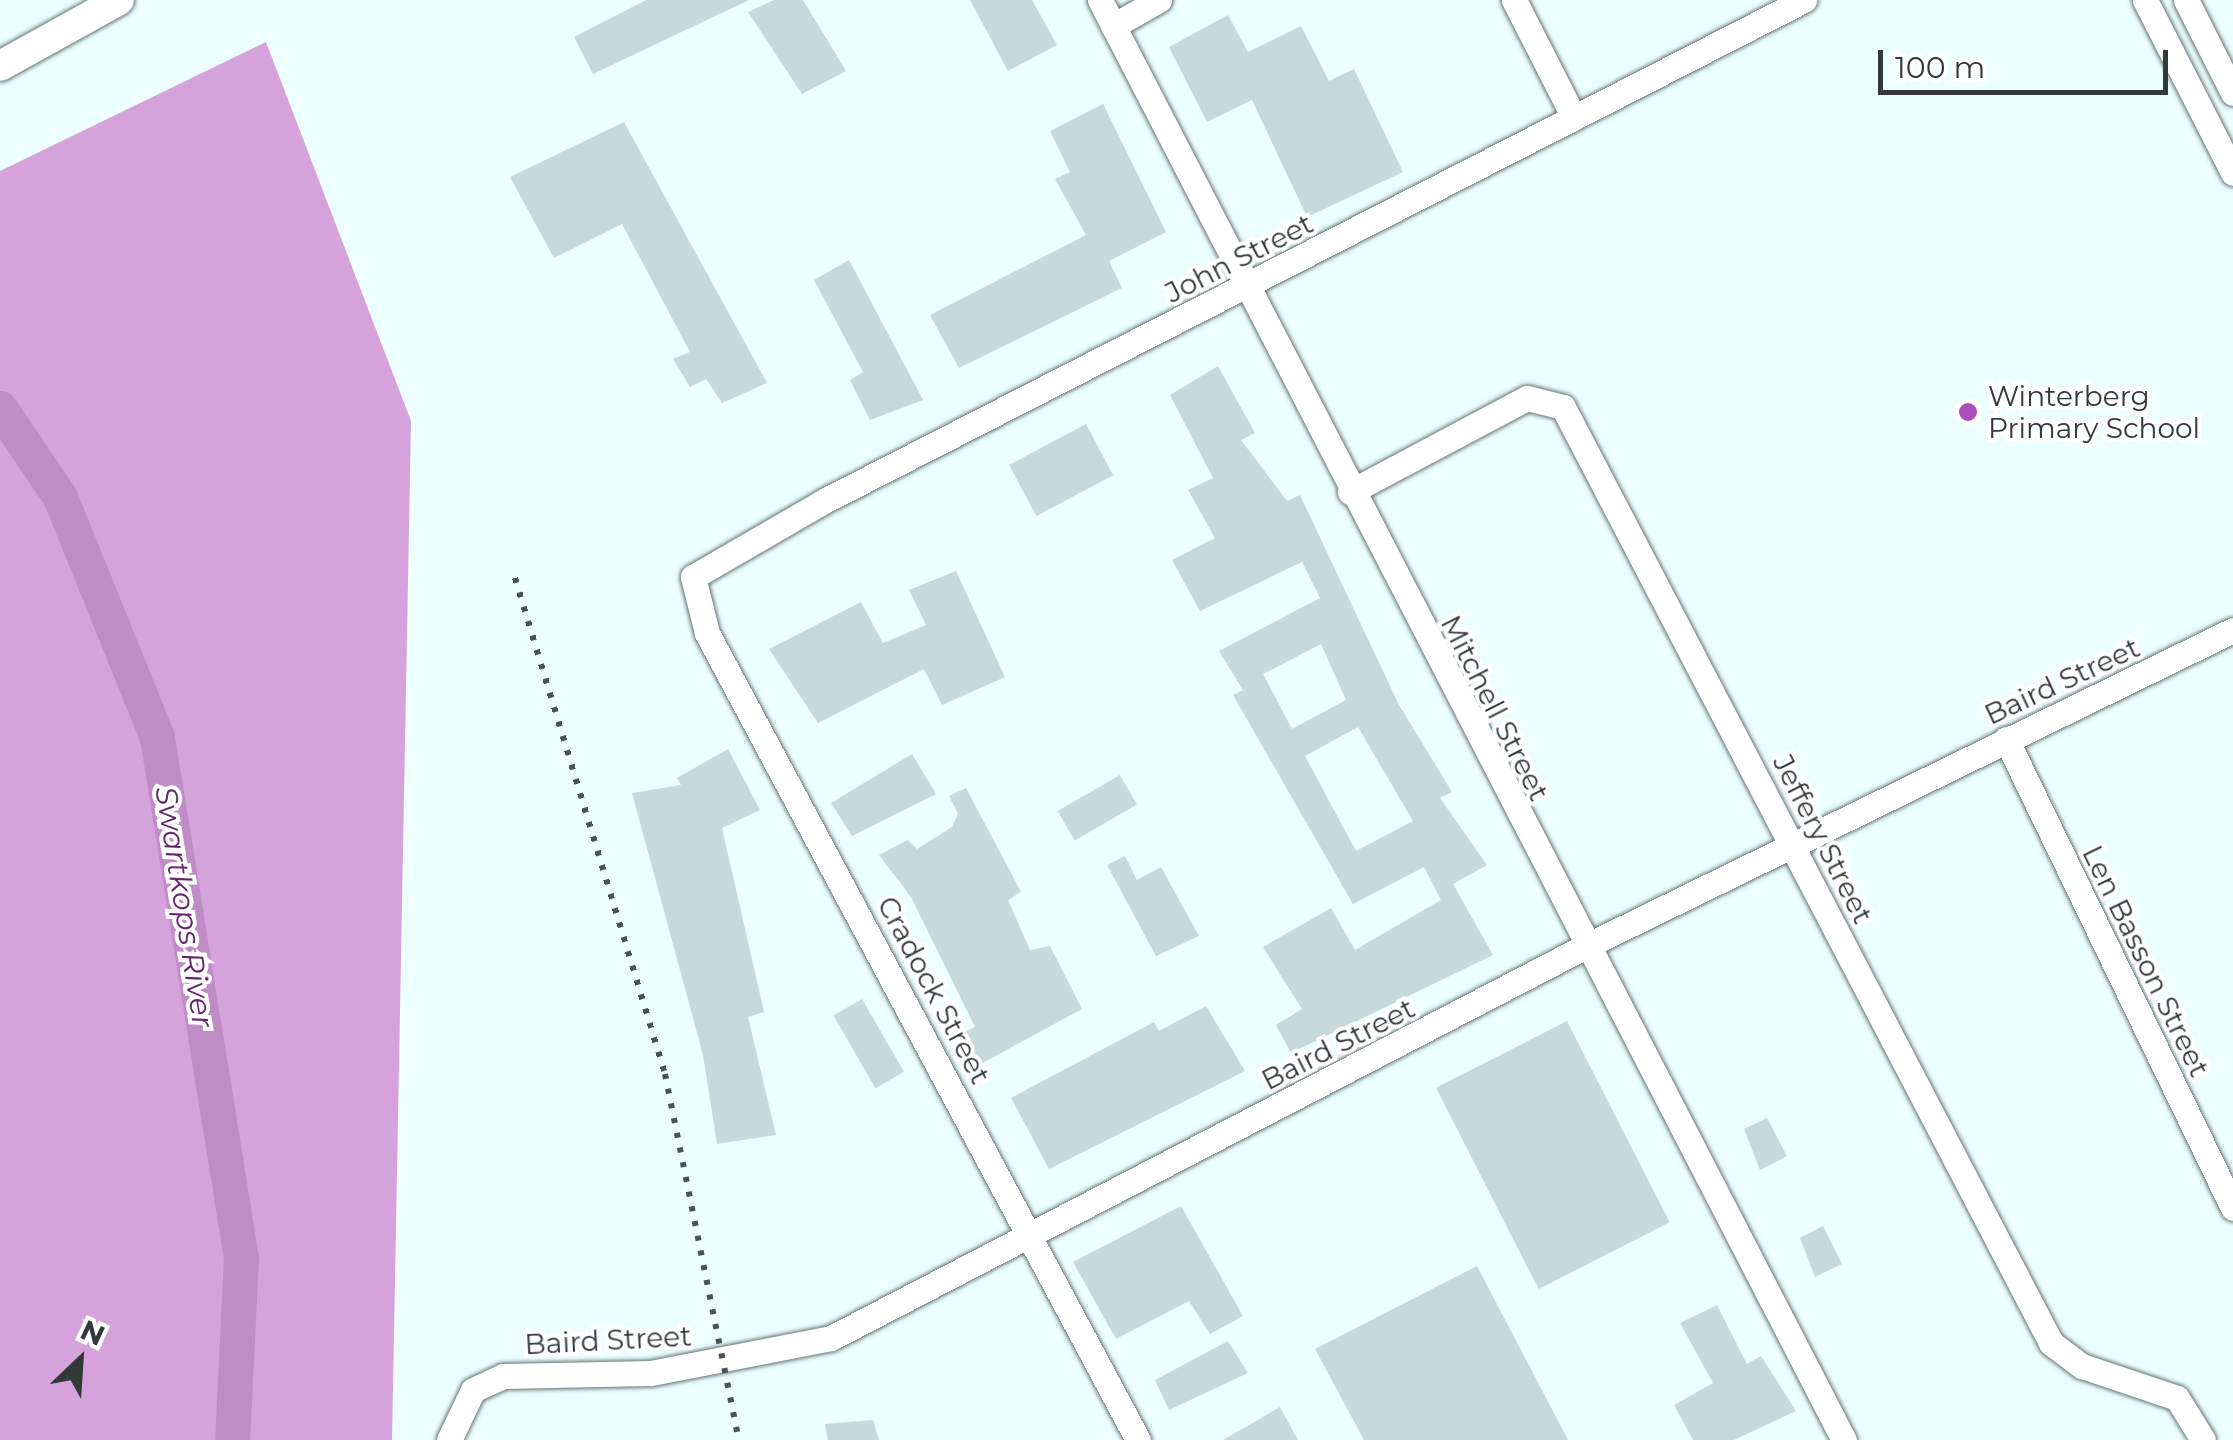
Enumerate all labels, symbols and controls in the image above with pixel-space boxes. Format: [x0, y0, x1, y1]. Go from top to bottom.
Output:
scale bar [1883, 30, 2173, 92]
text: 100 m [1895, 49, 1985, 86]
street label: John Street [1159, 206, 1319, 310]
place label: Winterberg Primary School [1988, 379, 2200, 445]
marker: Winterberg Primary School [1957, 401, 1979, 423]
street label: Mitchell Street [1434, 610, 1556, 806]
street label: Baird Street [1979, 630, 2145, 732]
street label: Jeffery Street [1766, 749, 1880, 929]
water label: Swartkops River [147, 784, 221, 1030]
street label: Len Basson Street [2075, 840, 2217, 1082]
street label: Cradock Street [871, 891, 997, 1089]
street label: Baird Street [1256, 991, 1420, 1097]
north arrow [30, 1310, 130, 1410]
text: N [75, 1313, 110, 1353]
street label: Baird Street [524, 1319, 692, 1361]

